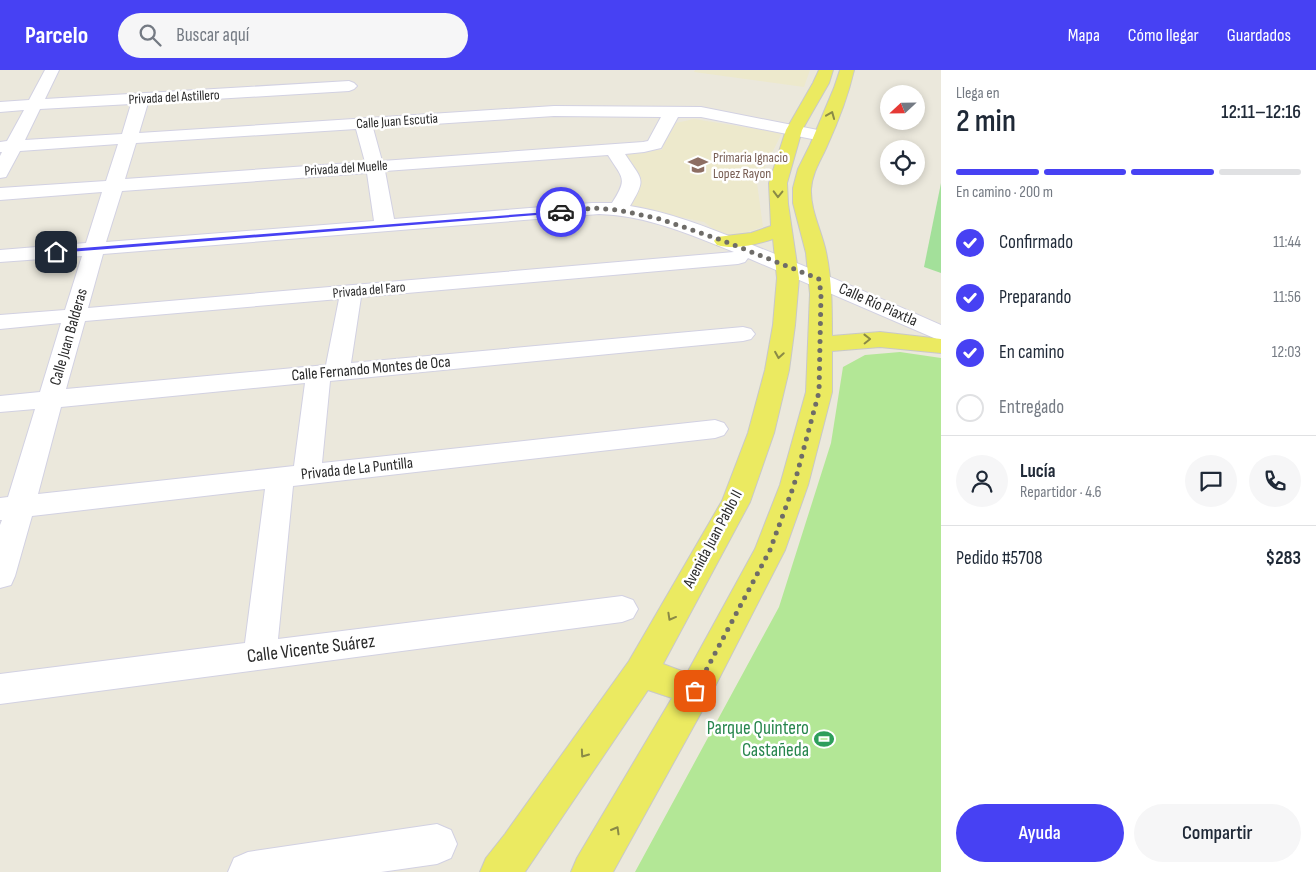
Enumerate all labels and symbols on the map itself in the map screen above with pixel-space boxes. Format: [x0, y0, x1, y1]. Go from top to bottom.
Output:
north arrow [880, 85, 925, 130]
street label: Privada del Astillero [128, 86, 220, 108]
street label: Calle Juan Escutia [356, 110, 438, 132]
one-way arrow [825, 112, 835, 120]
place label: Primaria Ignacio Lopez Rayon [713, 149, 788, 182]
school or university icon: Primaria Ignacio Lopez Rayon [687, 154, 709, 176]
street label: Privada del Muelle [304, 157, 388, 179]
courier [536, 187, 586, 237]
one-way arrow [773, 190, 783, 198]
pin [35, 231, 77, 273]
street label: Privada del Faro [332, 278, 406, 302]
street label: Calle Río Piaxtla [836, 279, 920, 331]
street label: Calle Juan Balderas [46, 286, 92, 388]
one-way arrow [863, 334, 871, 344]
one-way arrow [775, 351, 785, 360]
street label: Calle Fernando Montes de Oca [291, 353, 451, 385]
street label: Privada de La Puntilla [300, 454, 414, 484]
street label: Avenida Juan Pablo II [679, 487, 747, 592]
one-way arrow [668, 612, 678, 621]
street label: Calle Vicente Suárez [246, 630, 376, 668]
pin [674, 670, 716, 712]
place label: Parque Quintero Castañeda [707, 717, 809, 762]
sports icon: Parque Quintero Castañeda [813, 728, 835, 750]
one-way arrow [581, 748, 590, 758]
one-way arrow [609, 826, 619, 835]

